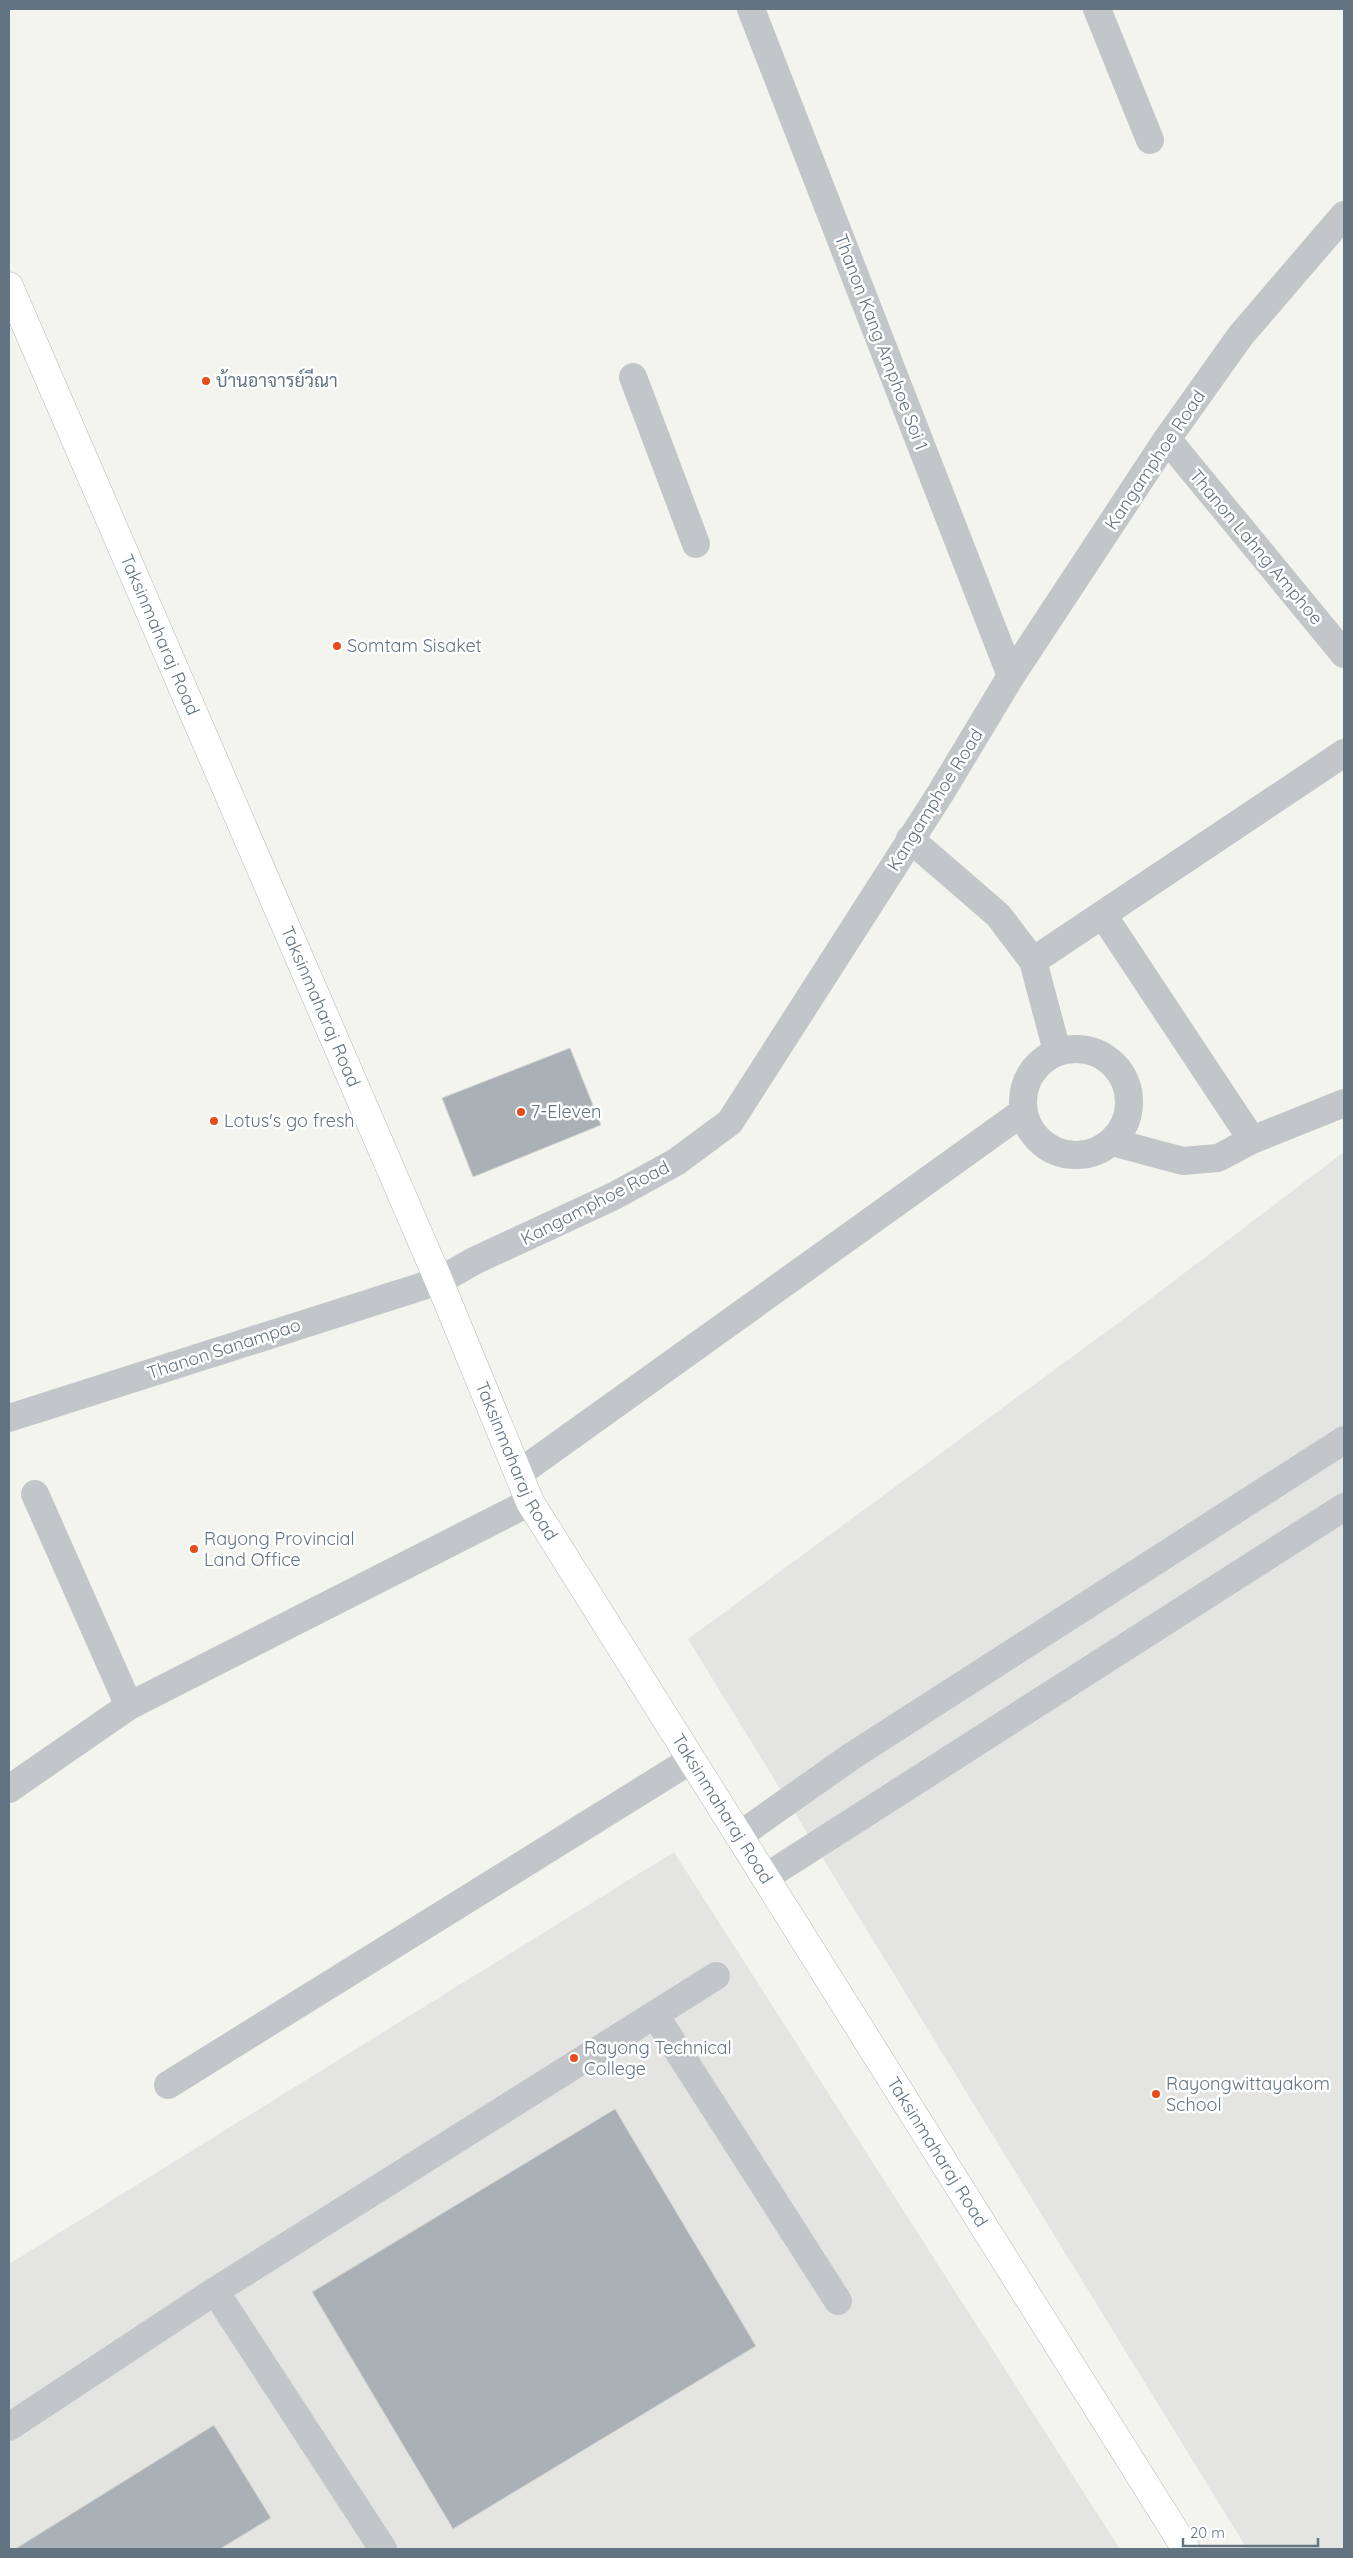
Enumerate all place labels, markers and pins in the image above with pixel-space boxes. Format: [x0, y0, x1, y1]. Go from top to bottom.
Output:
place label: บ้านอาจารย์วีณา [216, 368, 338, 392]
marker: บ้านอาจารย์วีณา [200, 375, 212, 387]
place label: Somtam Sisaket [347, 634, 482, 657]
marker: Somtam Sisaket [331, 640, 343, 652]
place label: 7-Eleven [531, 1100, 602, 1123]
marker: 7-Eleven [515, 1106, 527, 1118]
place label: Lotus's go fresh [224, 1109, 355, 1132]
marker: Lotus's go fresh [208, 1115, 220, 1127]
place label: Rayong Provincial Land Office [204, 1527, 355, 1571]
marker: Rayong Provincial Land Office [188, 1543, 200, 1555]
place label: Rayong Technical College [584, 2036, 732, 2080]
marker: Rayong Technical College [568, 2052, 580, 2064]
place label: Rayongwittayakom School [1166, 2072, 1330, 2116]
marker: Rayongwittayakom School [1150, 2088, 1162, 2100]

